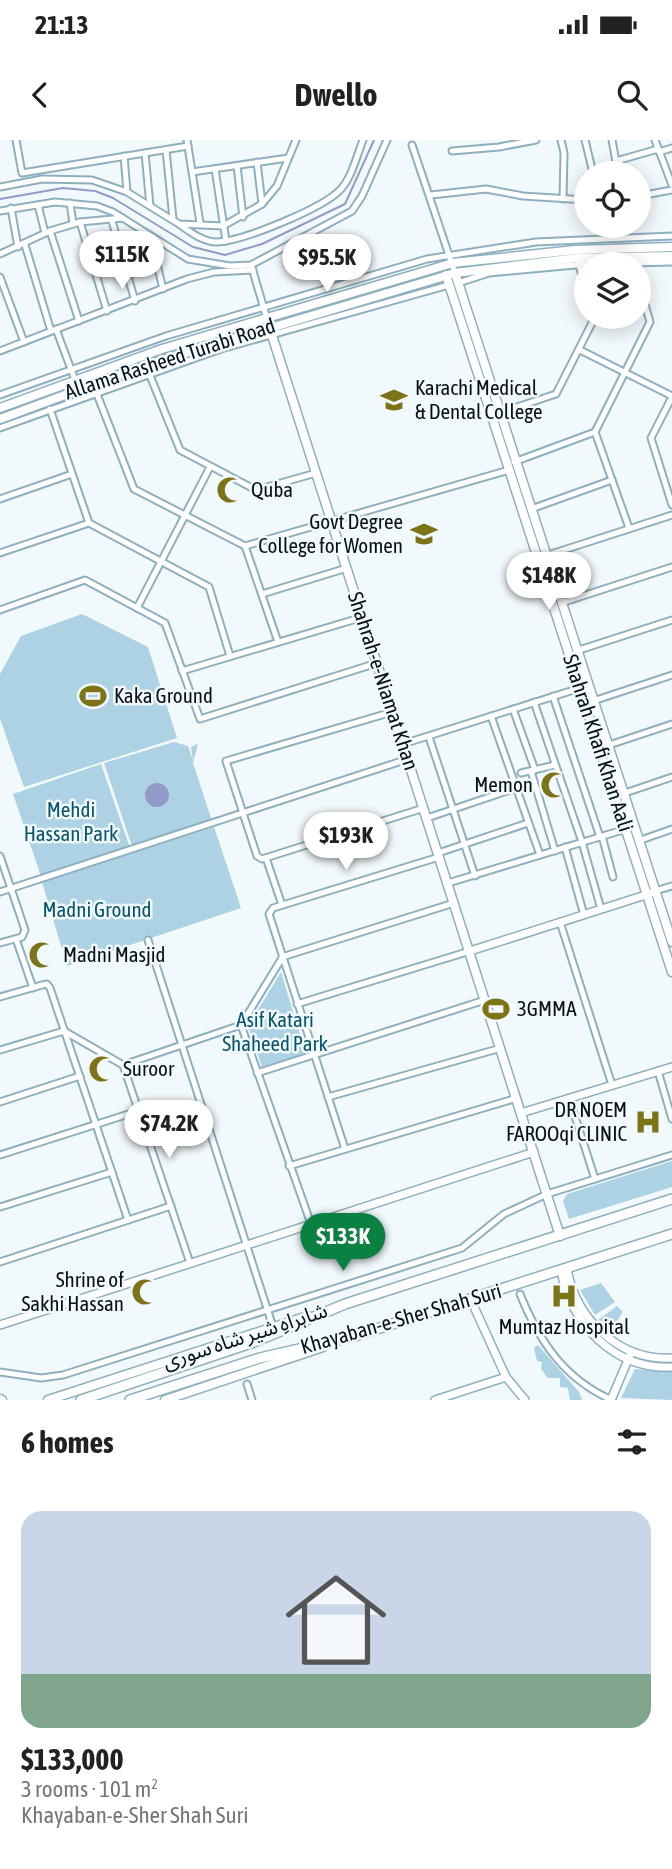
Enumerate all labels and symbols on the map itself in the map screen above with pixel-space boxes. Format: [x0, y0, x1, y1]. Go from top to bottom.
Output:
pin: $115K [73, 232, 171, 291]
pin: $95.5K [270, 234, 384, 294]
street label: Allama Rasheed Turabi Road [61, 313, 278, 403]
place label: Karachi Medical & Dental College [415, 375, 542, 423]
school or university icon: Karachi Medical & Dental College [379, 385, 409, 415]
mosque icon: Quba [215, 475, 245, 505]
place label: Quba [251, 477, 293, 501]
place label: Govt Degree College for Women [258, 509, 403, 557]
school or university icon: Govt Degree College for Women [409, 519, 439, 549]
pin: $148K [500, 552, 598, 612]
street label: Shahrah-e-Niamat Khan [344, 589, 424, 773]
street label: Shahrah Khafi Khan Aali [559, 651, 639, 834]
sports icon: Kaka Ground [78, 681, 108, 711]
place label: Kaka Ground [114, 683, 213, 707]
mosque icon: Memon [539, 770, 569, 800]
place label: Memon [474, 772, 533, 796]
park label: Mehdi Hassan Park [24, 797, 118, 845]
pin: $193K [297, 812, 395, 872]
park label: Madni Ground [42, 897, 152, 921]
mosque icon: Madni Masjid [27, 940, 57, 970]
place label: Madni Masjid [63, 942, 166, 966]
sports icon: 3GMMA [481, 994, 511, 1024]
place label: 3GMMA [517, 996, 577, 1020]
park label: Asif Katari Shaheed Park [222, 1007, 328, 1055]
mosque icon: Suroor [87, 1054, 117, 1084]
place label: Suroor [123, 1056, 175, 1080]
place label: DR NOEM FAROOqi CLINIC [506, 1097, 628, 1145]
pin: $74.2K [112, 1100, 226, 1160]
hospital icon: DR NOEM FAROOqi CLINIC [633, 1107, 663, 1137]
pin: $133K [294, 1214, 392, 1273]
place label: Shrine of Sakhi Hassan [22, 1267, 124, 1315]
mosque icon: Shrine of Sakhi Hassan [130, 1277, 160, 1307]
street label: Khayaban-e-Sher Shah Suri [298, 1278, 504, 1358]
hospital icon: Mumtaz Hospital [549, 1281, 579, 1311]
street label: شاہراہِ شیر شاہ سوری [159, 1297, 330, 1374]
place label: Mumtaz Hospital [498, 1314, 630, 1338]

